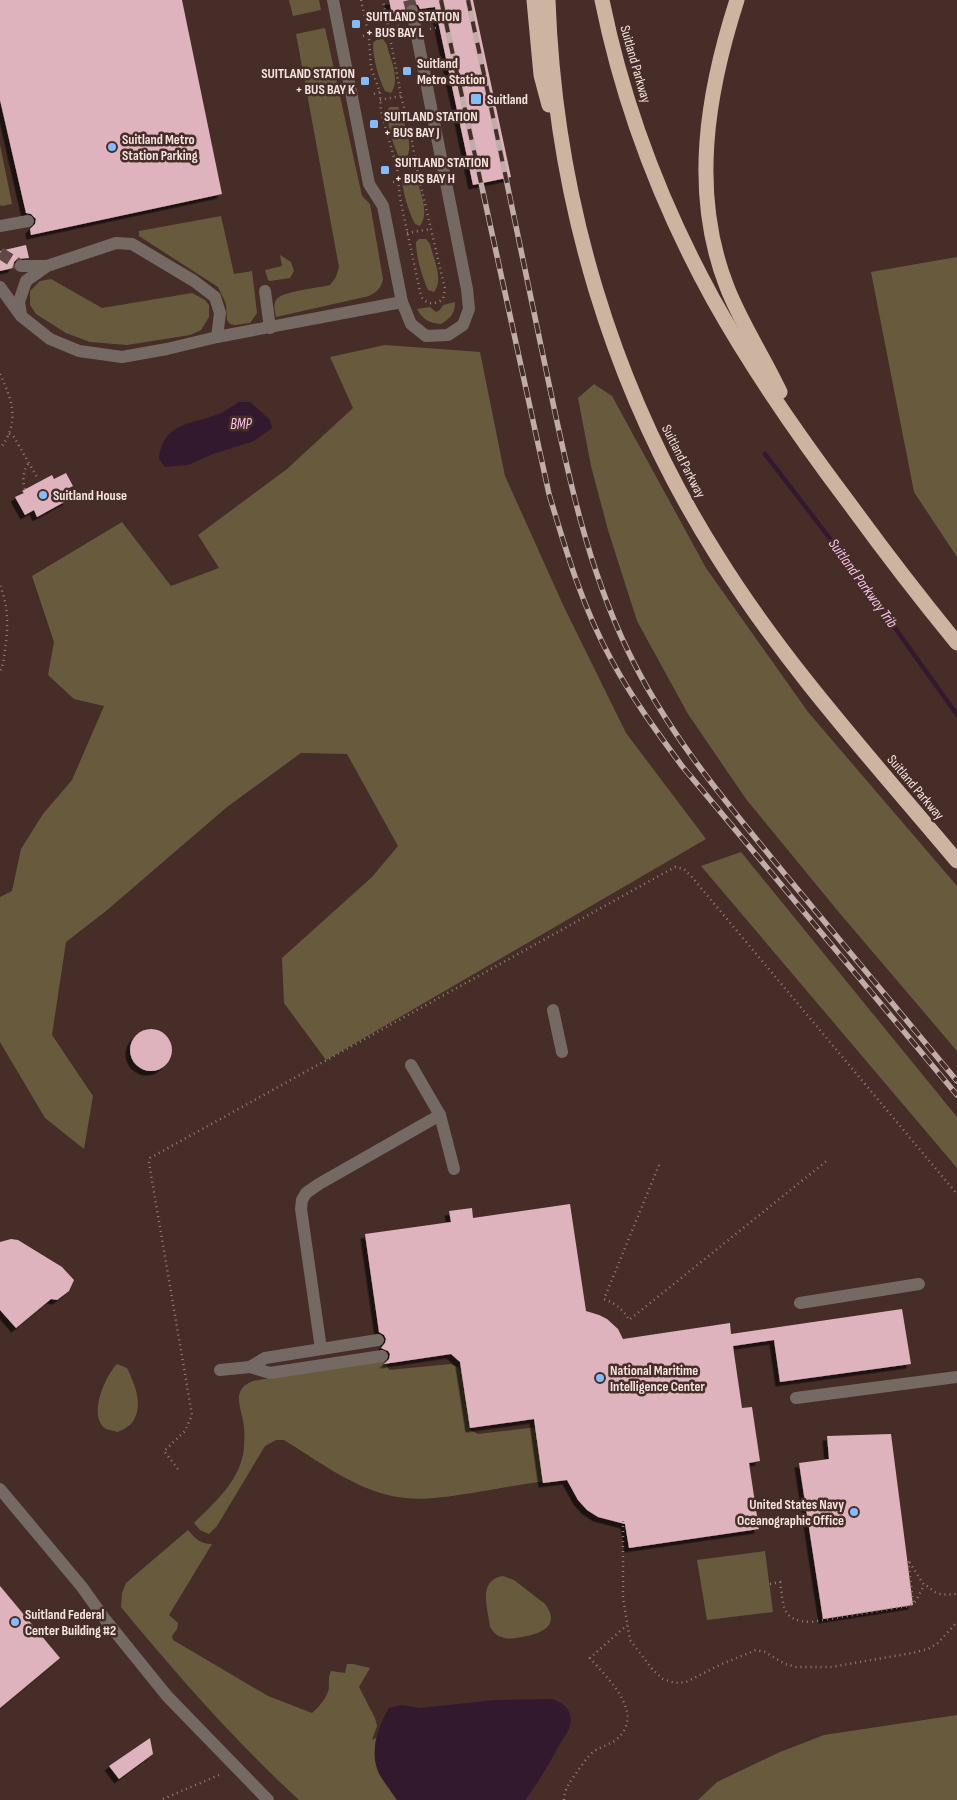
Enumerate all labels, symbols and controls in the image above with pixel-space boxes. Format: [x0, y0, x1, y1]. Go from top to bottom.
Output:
place label: SUITLAND STATION + BUS BAY L [366, 8, 460, 41]
marker: SUITLAND STATION + BUS BAY L [350, 18, 362, 30]
street label: Suitland Parkway [616, 24, 655, 105]
place label: Suitland Metro Station [417, 55, 485, 88]
place label: SUITLAND STATION + BUS BAY K [261, 65, 355, 98]
marker: Suitland Metro Station [401, 65, 413, 77]
marker: SUITLAND STATION + BUS BAY K [359, 75, 371, 87]
place label: Suitland [487, 91, 528, 108]
marker: Suitland [469, 92, 483, 106]
place label: SUITLAND STATION + BUS BAY J [384, 108, 478, 141]
marker: SUITLAND STATION + BUS BAY J [368, 118, 380, 130]
place label: Suitland Metro Station Parking [122, 131, 198, 164]
marker: Suitland Metro Station Parking [106, 141, 118, 153]
place label: SUITLAND STATION + BUS BAY H [395, 154, 489, 187]
marker: SUITLAND STATION + BUS BAY H [379, 164, 391, 176]
water label: BMP [230, 415, 253, 434]
street label: Suitland Parkway [658, 422, 709, 501]
place label: Suitland House [53, 487, 127, 504]
marker: Suitland House [37, 489, 49, 501]
water label: Suitland Parkway Trib [824, 535, 901, 632]
street label: Suitland Parkway [884, 751, 948, 824]
place label: National Maritime Intelligence Center [610, 1362, 706, 1395]
marker: National Maritime Intelligence Center [594, 1372, 606, 1384]
place label: United States Navy Oceanographic Office [737, 1496, 844, 1529]
marker: United States Navy Oceanographic Office [848, 1506, 860, 1518]
place label: Suitland Federal Center Building #2 [25, 1606, 116, 1639]
marker: Suitland Federal Center Building #2 [9, 1616, 21, 1628]

